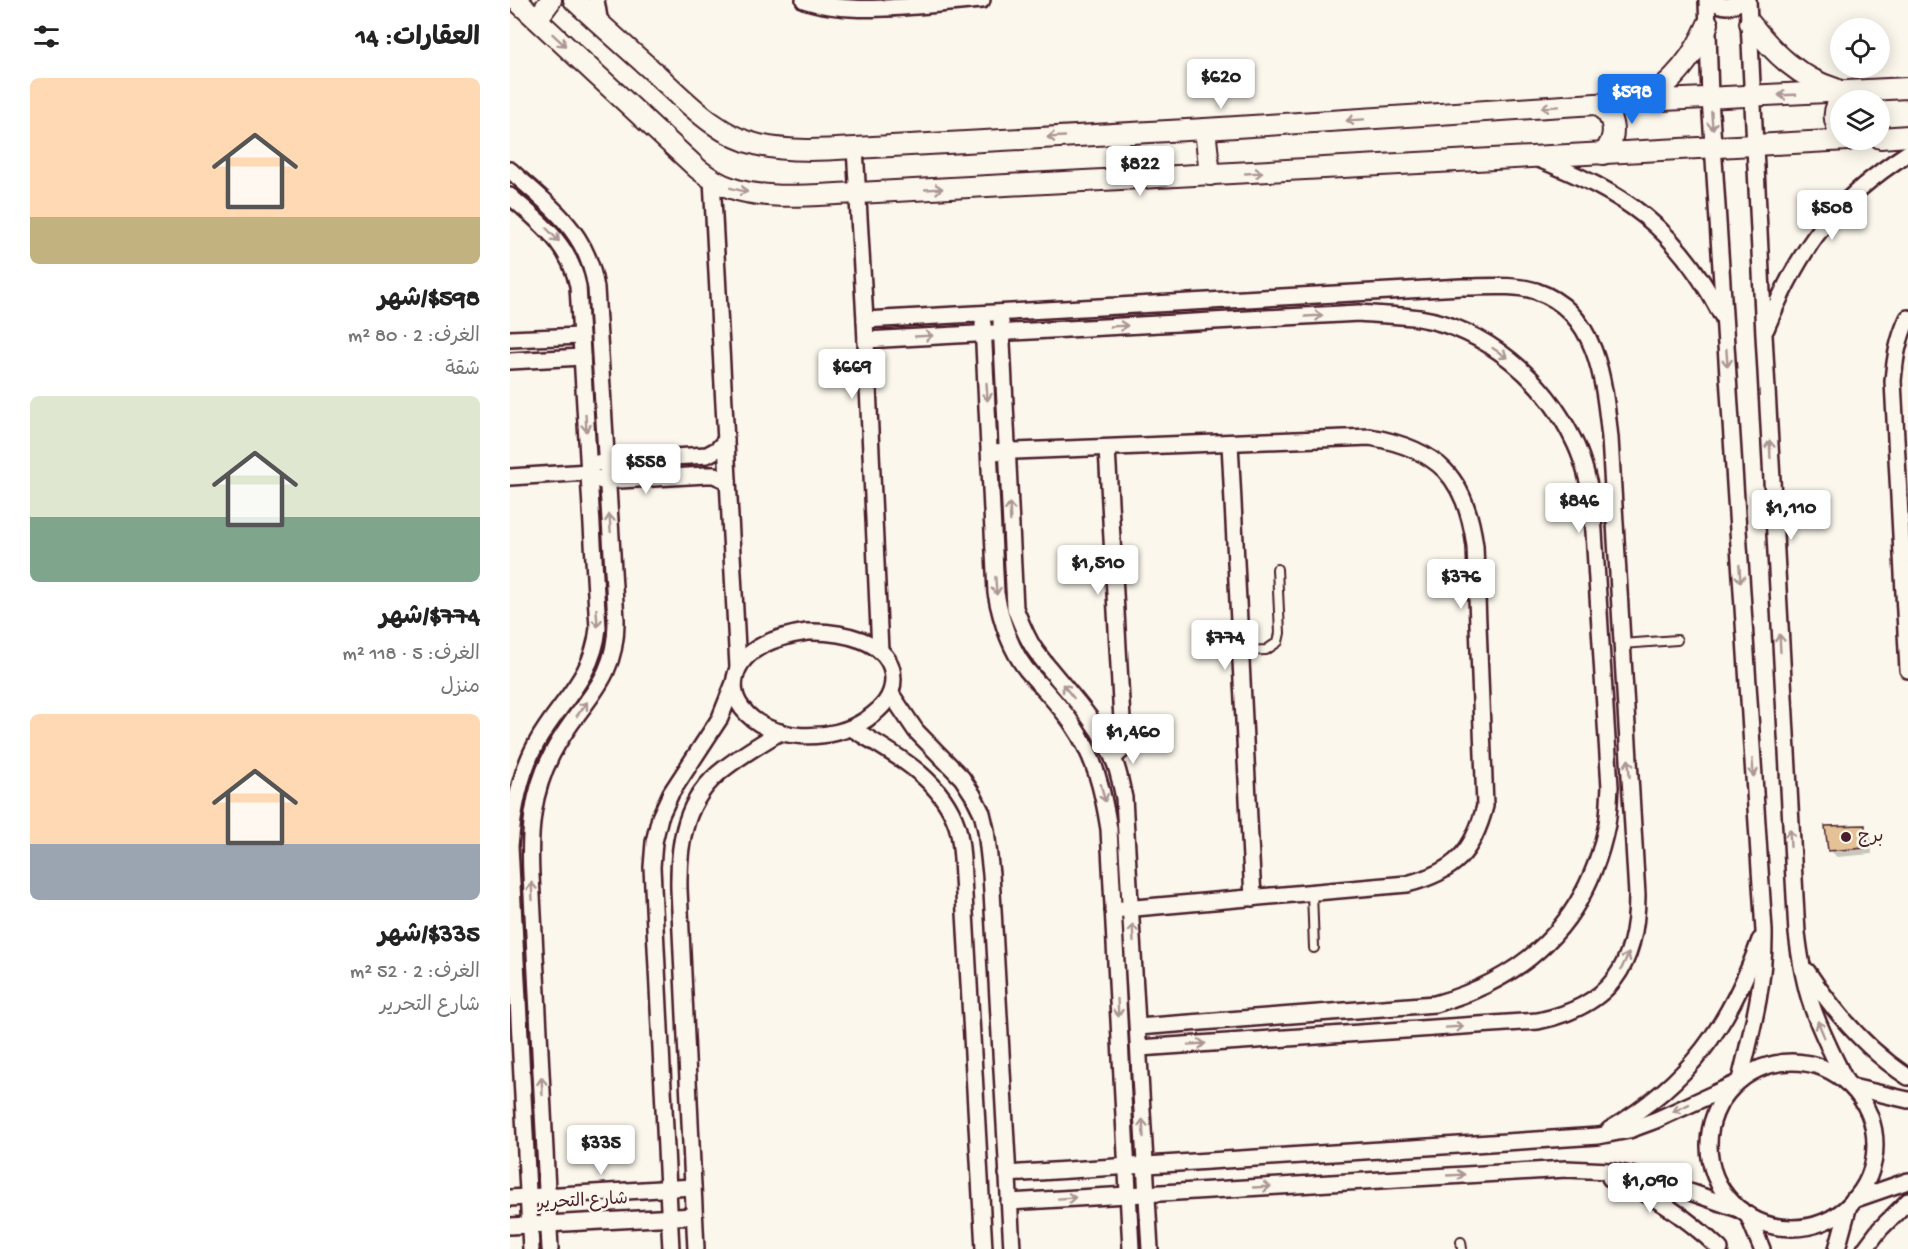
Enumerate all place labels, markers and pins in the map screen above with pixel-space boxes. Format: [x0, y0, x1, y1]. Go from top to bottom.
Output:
pin: $620 [1185, 59, 1257, 110]
pin: $598 [1596, 74, 1668, 125]
pin: $822 [1104, 146, 1176, 197]
pin: $508 [1796, 190, 1868, 241]
pin: $669 [816, 349, 888, 400]
pin: $558 [610, 444, 682, 495]
pin: $846 [1543, 483, 1615, 534]
pin: $1,110 [1742, 490, 1840, 541]
pin: $1,510 [1049, 545, 1147, 596]
pin: $376 [1425, 559, 1497, 610]
pin: $774 [1189, 620, 1261, 671]
pin: $1,460 [1084, 714, 1182, 765]
place label: برج [1858, 827, 1884, 848]
marker: برج [1839, 830, 1853, 844]
pin: $335 [565, 1125, 637, 1176]
pin: $1,090 [1601, 1163, 1699, 1214]

